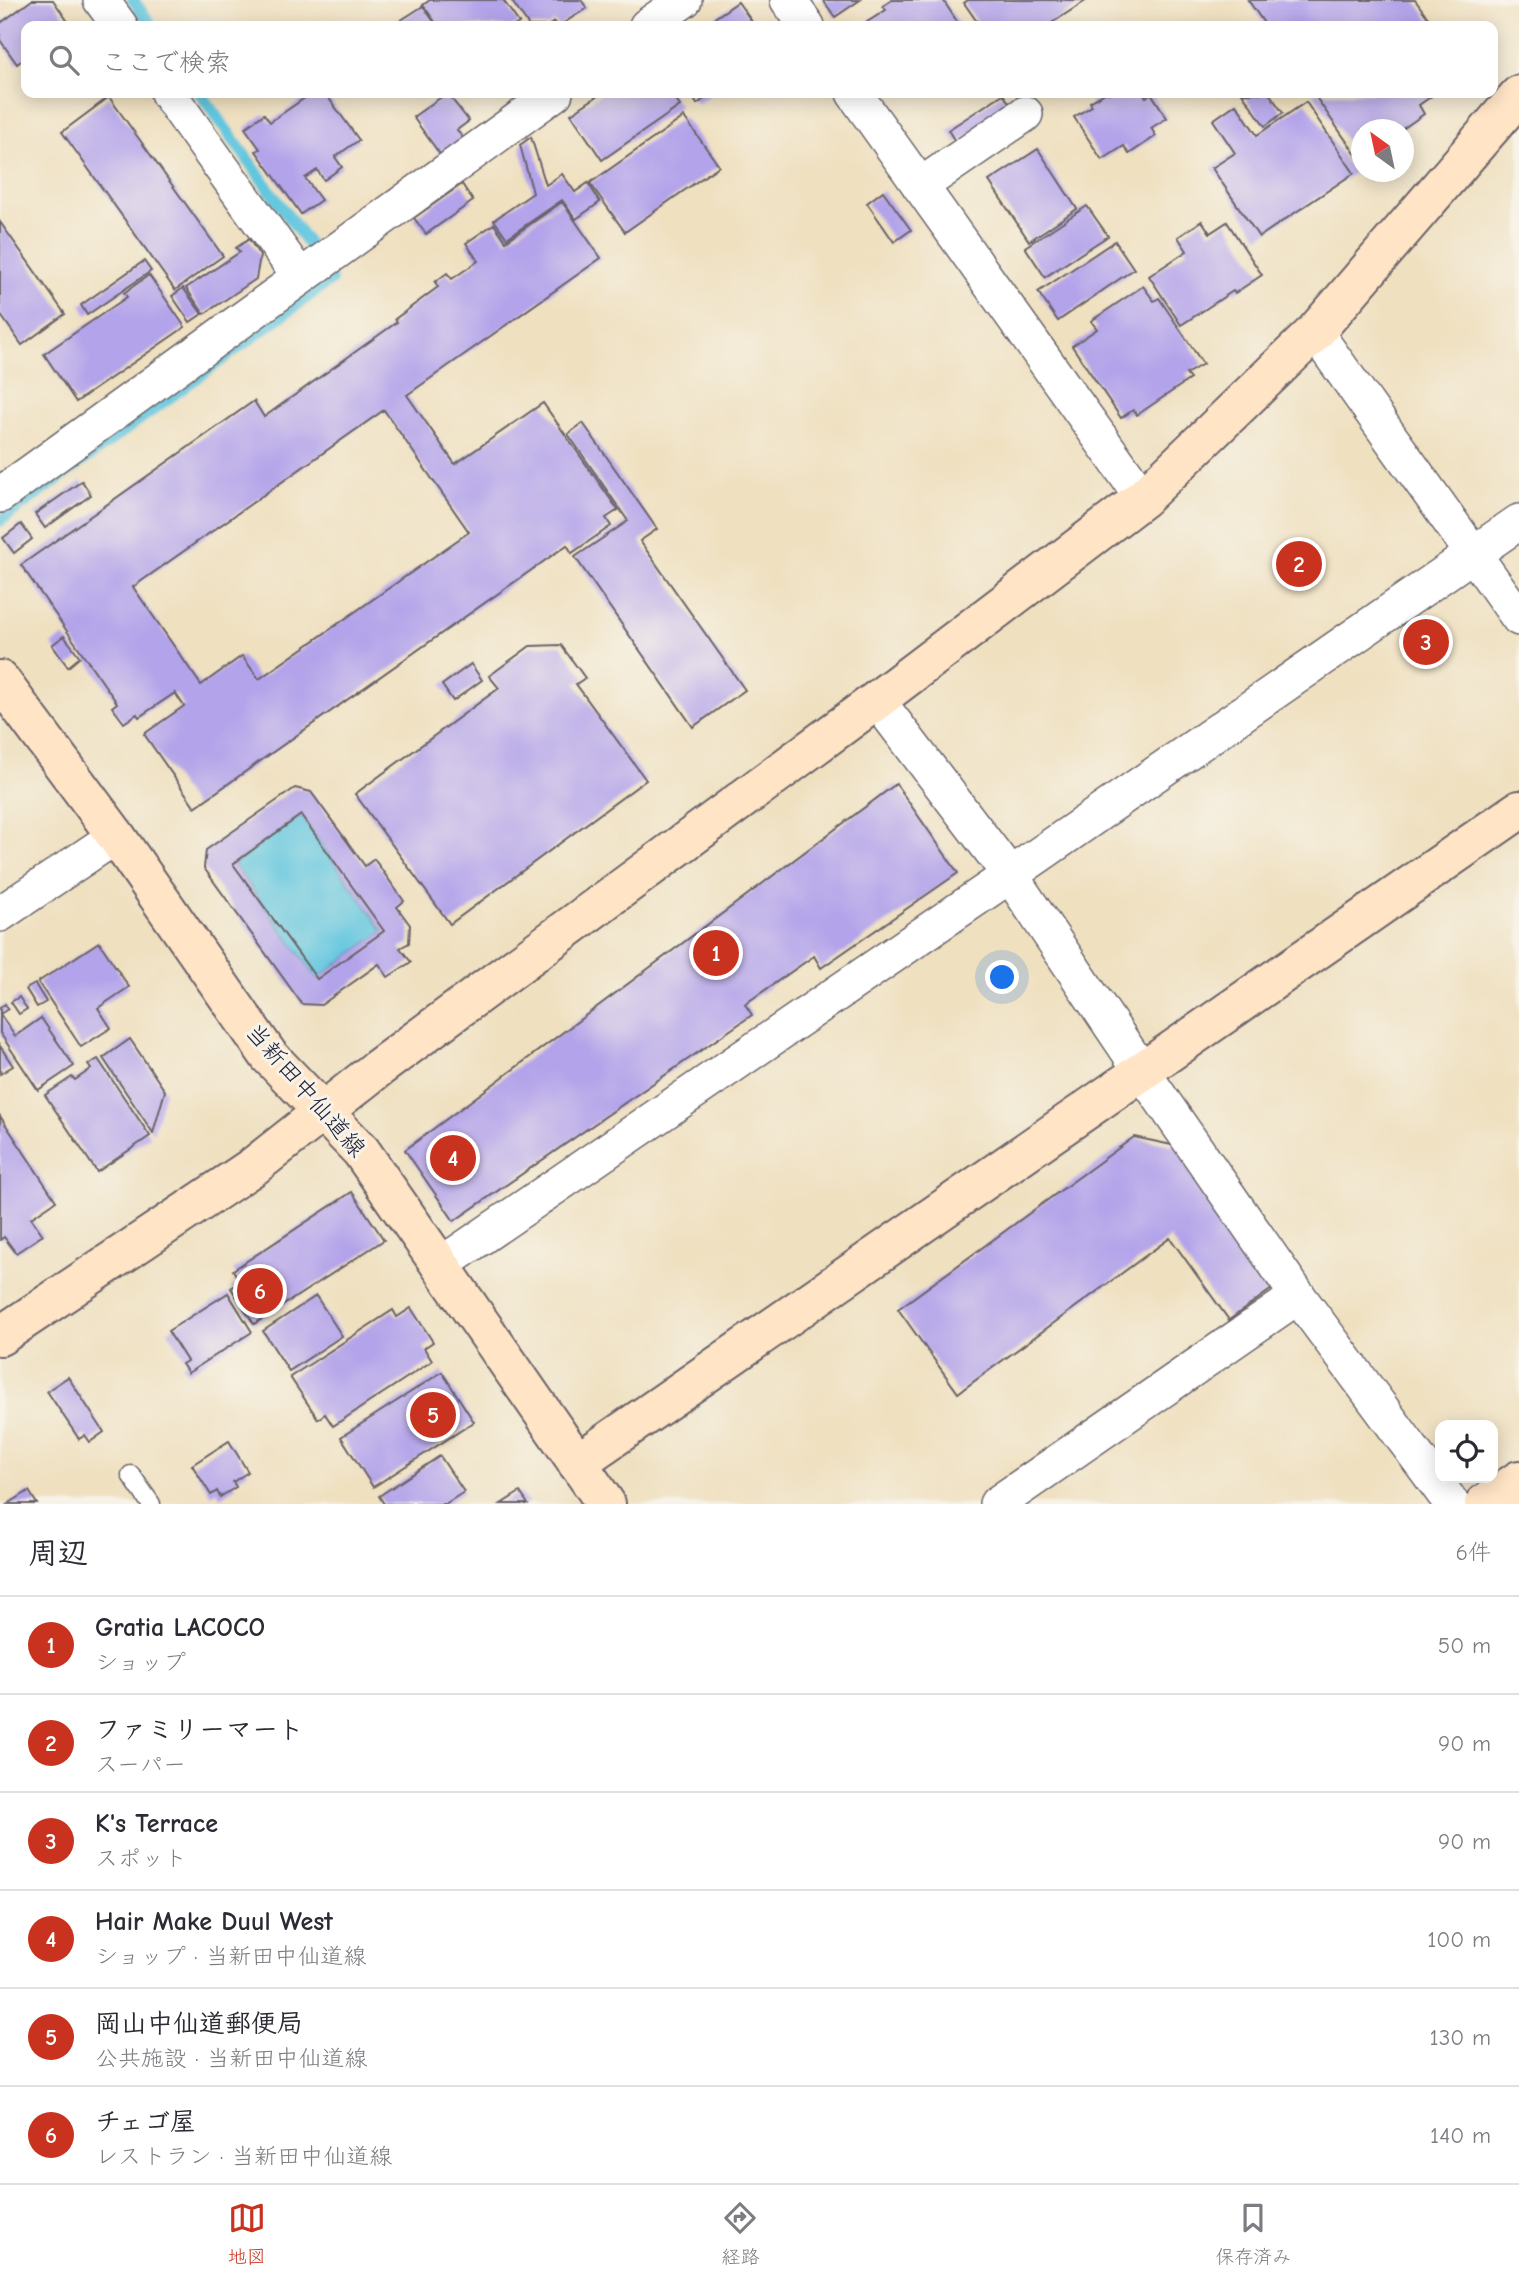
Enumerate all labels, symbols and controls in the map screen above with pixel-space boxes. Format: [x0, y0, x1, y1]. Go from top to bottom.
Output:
search box [21, 21, 1498, 98]
icon: search [45, 41, 83, 79]
text: ここで検索 [101, 48, 231, 78]
north arrow [1351, 119, 1414, 182]
pin: 2 [1276, 538, 1322, 590]
pin: 3 [1403, 616, 1449, 668]
pin: 1 [693, 927, 739, 979]
your location [985, 960, 1019, 994]
street label: 当新田中仙道線 [240, 1017, 372, 1163]
pin: 4 [430, 1132, 476, 1184]
pin: 6 [237, 1265, 283, 1317]
pin: 5 [410, 1389, 456, 1441]
map controls [1435, 1420, 1498, 1483]
button: locate [1435, 1420, 1498, 1483]
text: 周辺 [28, 1536, 88, 1571]
text: 6件 [1456, 1539, 1491, 1566]
text: Gratia LACOCO [95, 1613, 265, 1643]
text: 1 [46, 1632, 56, 1659]
text: 50 m [1438, 1632, 1491, 1659]
text: ショップ [95, 1649, 186, 1676]
text: ファミリーマート [95, 1715, 304, 1745]
text: 2 [45, 1730, 57, 1757]
text: 90 m [1438, 1730, 1491, 1757]
text: スーパー [95, 1751, 186, 1778]
text: K's Terrace [95, 1809, 218, 1839]
text: 3 [45, 1828, 57, 1855]
text: 90 m [1438, 1828, 1491, 1855]
text: スポット [95, 1845, 187, 1872]
text: Hair Make Duul West [95, 1907, 333, 1937]
text: 4 [46, 1926, 56, 1953]
text: 100 m [1427, 1926, 1491, 1953]
text: ショップ · 当新田中仙道線 [95, 1943, 367, 1970]
text: 岡山中仙道郵便局 [95, 2009, 303, 2039]
text: 5 [45, 2024, 57, 2051]
text: 130 m [1430, 2024, 1491, 2051]
text: 公共施設 · 当新田中仙道線 [95, 2045, 367, 2072]
text: チェゴ屋 [95, 2107, 196, 2137]
text: 6 [45, 2122, 57, 2149]
text: 140 m [1430, 2122, 1491, 2149]
text: レストラン · 当新田中仙道線 [95, 2143, 392, 2170]
tab: 地図 [228, 2199, 266, 2268]
tab: 経路 [721, 2199, 759, 2268]
tab: 保存済み [1215, 2199, 1291, 2268]

